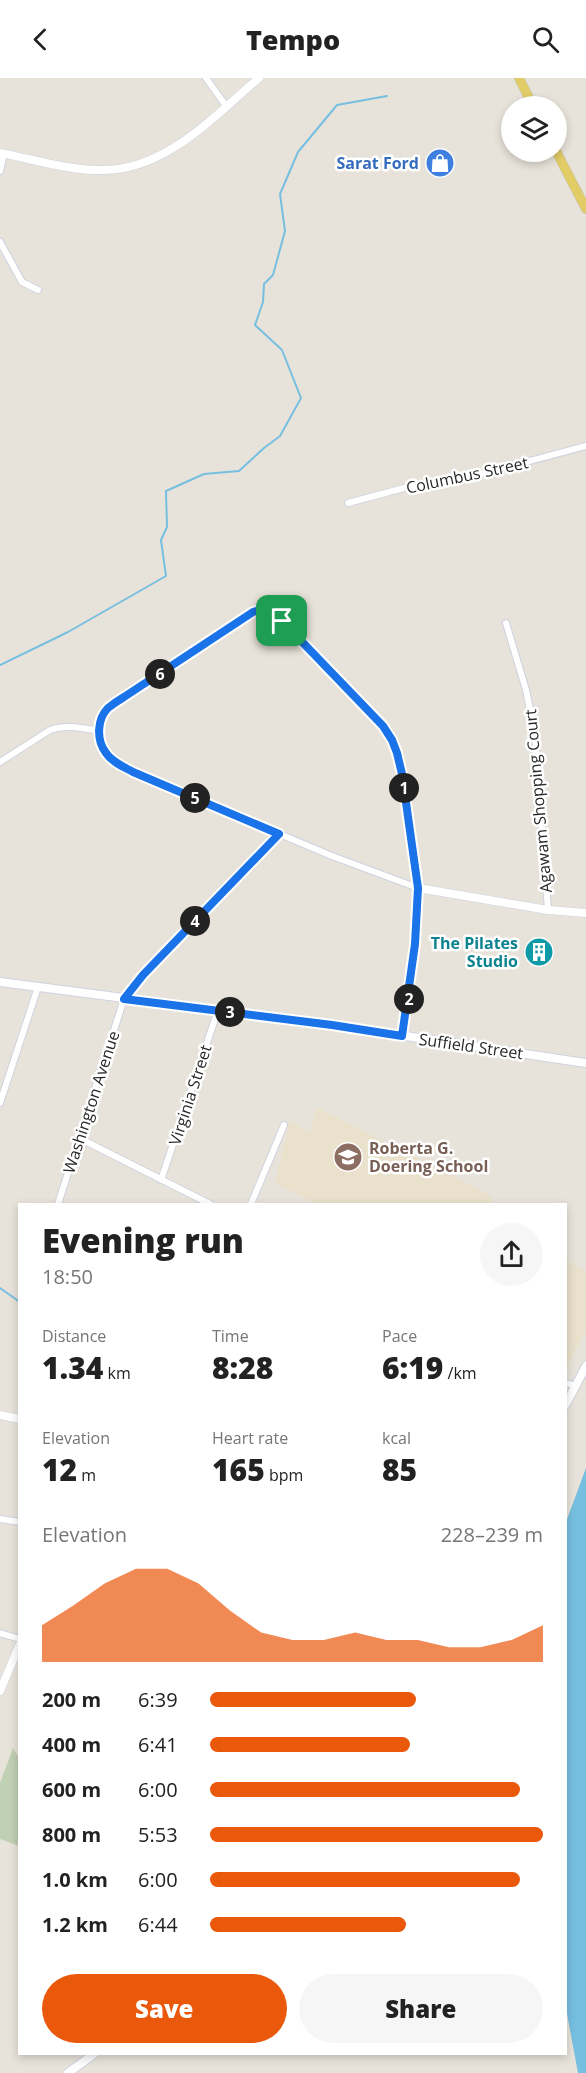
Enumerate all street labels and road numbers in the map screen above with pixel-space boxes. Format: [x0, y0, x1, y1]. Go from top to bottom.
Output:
street label: Columbus Street [404, 451, 530, 499]
street label: Agawam Shopping Court [519, 708, 557, 894]
street label: Washington Avenue [58, 1028, 124, 1176]
street label: Suffield Street [417, 1028, 525, 1064]
street label: Virginia Street [163, 1042, 217, 1148]

